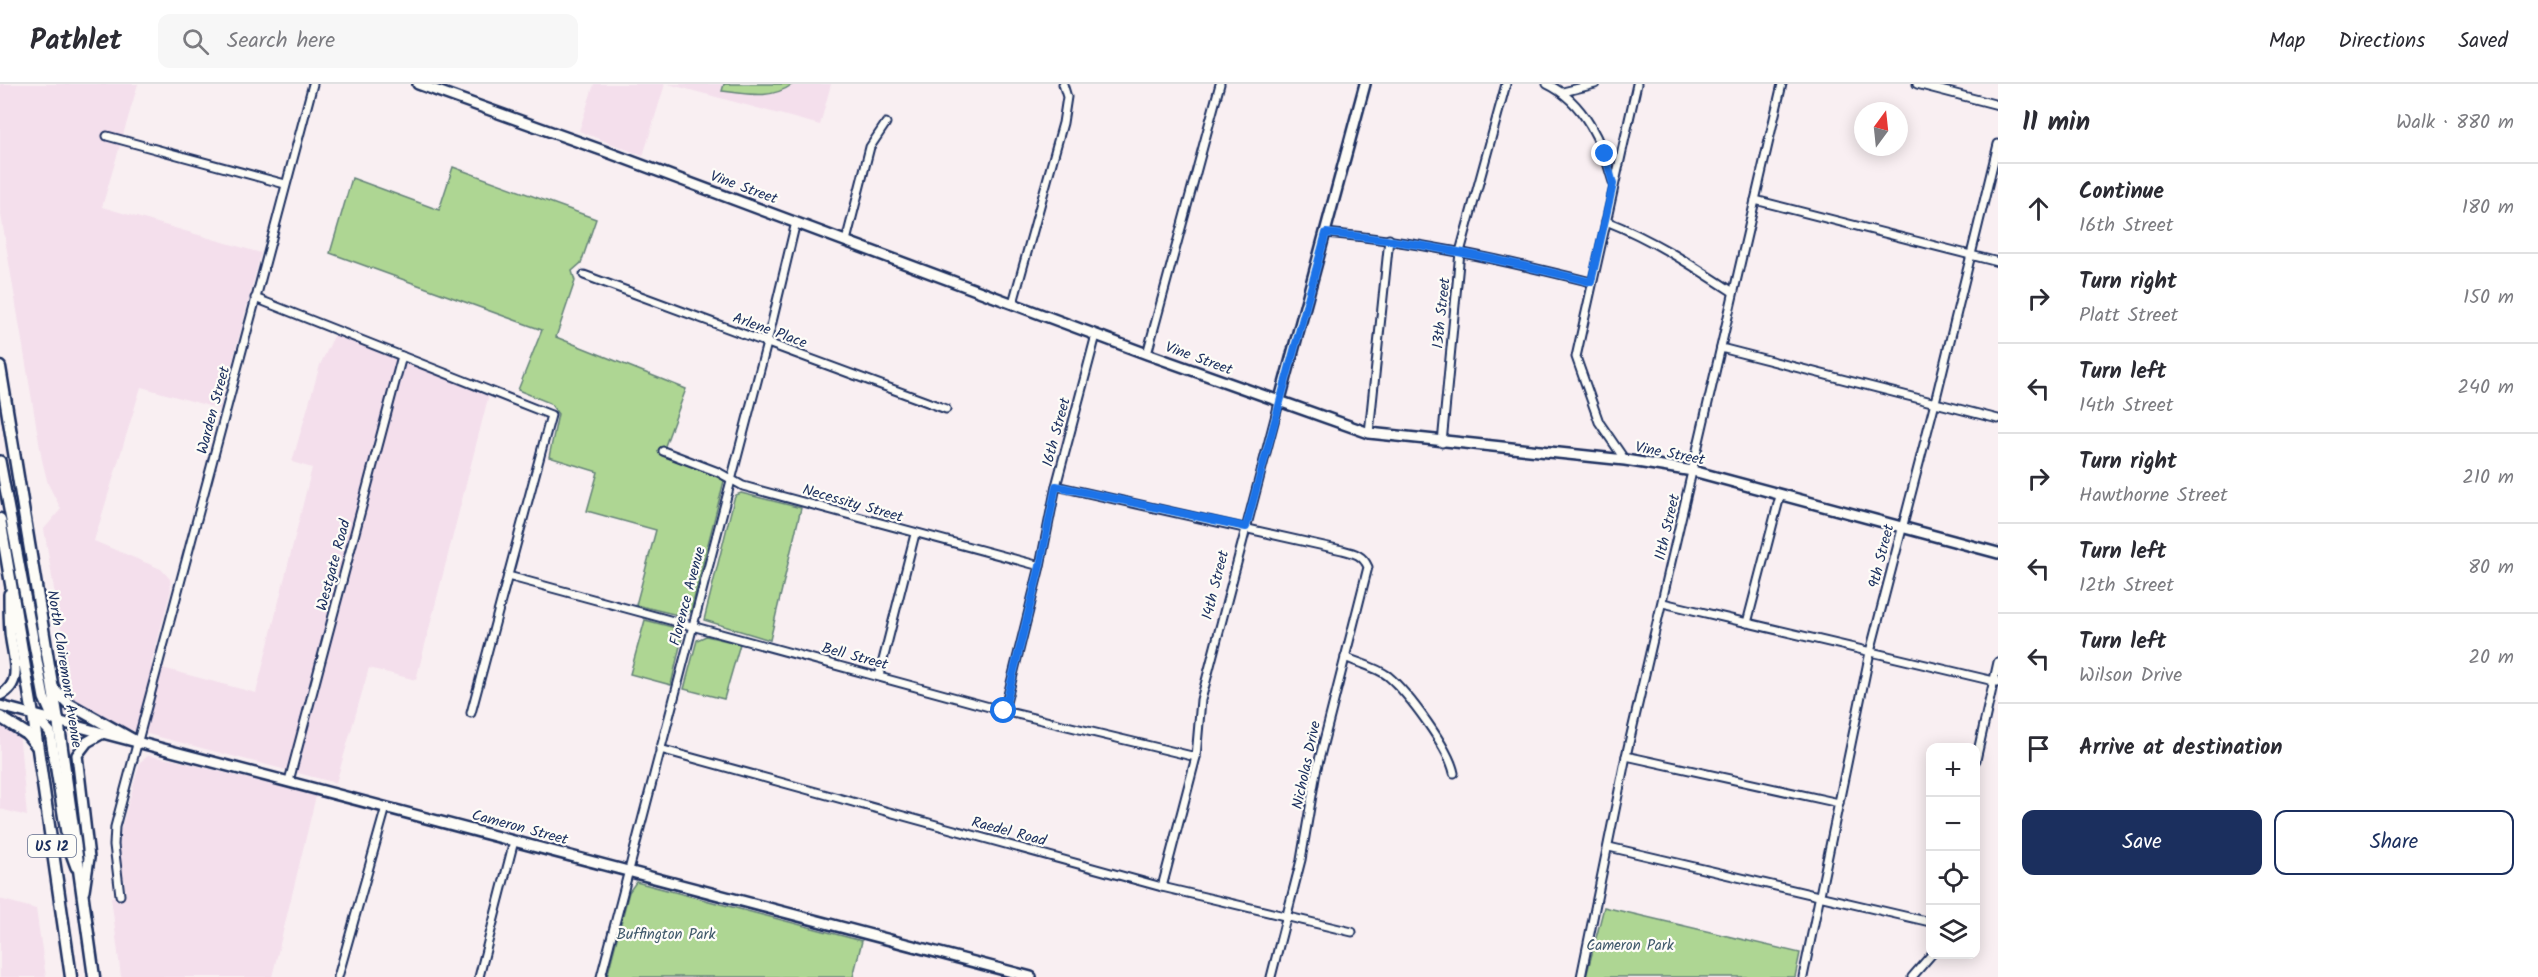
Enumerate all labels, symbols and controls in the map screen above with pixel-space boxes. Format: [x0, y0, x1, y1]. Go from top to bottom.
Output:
search box [158, 14, 578, 68]
text: Pathlet [30, 19, 122, 64]
text: Search here [227, 24, 335, 59]
icon: search [179, 25, 212, 58]
text: Map [2269, 25, 2305, 58]
text: Directions [2338, 25, 2425, 58]
text: Saved [2458, 25, 2508, 58]
north arrow [1854, 102, 1908, 156]
text: 11 min [2022, 102, 2090, 144]
text: Walk · 880 m [2396, 107, 2514, 139]
route end [1591, 140, 1617, 166]
street label: Vine Street [706, 165, 781, 211]
text: Continue [2079, 175, 2164, 210]
icon: ahead [2022, 192, 2055, 225]
text: 180 m [2462, 192, 2514, 224]
text: 16th Street [2079, 210, 2174, 242]
text: Turn right [2079, 265, 2177, 300]
street label: 13th Street [1426, 276, 1458, 350]
icon: right [2022, 282, 2055, 315]
text: 150 m [2463, 282, 2514, 314]
text: Platt Street [2079, 300, 2178, 332]
street label: Arlene Place [729, 306, 810, 356]
street label: Vine Street [1161, 336, 1236, 382]
text: Turn left [2079, 355, 2166, 390]
street label: Warden Street [191, 363, 237, 457]
icon: left [2022, 372, 2055, 405]
text: 240 m [2457, 372, 2514, 404]
text: 14th Street [2079, 390, 2174, 422]
street label: 16th Street [1036, 395, 1078, 470]
street label: Vine Street [1633, 435, 1707, 473]
text: Turn right [2079, 445, 2177, 480]
icon: right [2022, 462, 2055, 495]
text: 210 m [2462, 462, 2514, 494]
street label: Necessity Street [800, 478, 906, 530]
text: Hawthorne Street [2079, 480, 2228, 512]
street label: 11th Street [1649, 492, 1687, 563]
street label: Westgate Road [310, 517, 358, 614]
street label: 9th Street [1862, 522, 1902, 591]
text: Turn left [2079, 535, 2166, 570]
street label: Florence Avenue [663, 544, 713, 648]
street label: 14th Street [1196, 548, 1236, 623]
icon: left [2022, 552, 2055, 585]
text: 80 m [2468, 552, 2514, 584]
text: 12th Street [2079, 570, 2174, 602]
street label: North Clairemont Avenue [40, 589, 88, 750]
text: Turn left [2079, 625, 2166, 660]
street label: Bell Street [819, 637, 891, 677]
icon: left [2022, 642, 2055, 675]
text: 20 m [2468, 642, 2514, 674]
text: Wilson Drive [2079, 660, 2182, 692]
route start [990, 697, 1016, 723]
street label: Nicholas Drive [1286, 719, 1328, 812]
text: Arrive at destination [2079, 731, 2282, 766]
icon: arrive [2022, 732, 2055, 765]
map controls [1926, 743, 1980, 959]
button: + [1926, 743, 1980, 797]
button: − [1926, 797, 1980, 851]
street label: Cameron Street [469, 804, 571, 852]
street label: Raedel Road [969, 810, 1049, 854]
button: Save [2022, 810, 2262, 875]
button: Share [2274, 810, 2514, 875]
road number: US 12 [28, 835, 76, 857]
button: locate [1926, 851, 1980, 905]
button: layers [1926, 905, 1980, 959]
park label: Buffington Park [616, 923, 717, 947]
park label: Cameron Park [1586, 934, 1675, 958]

